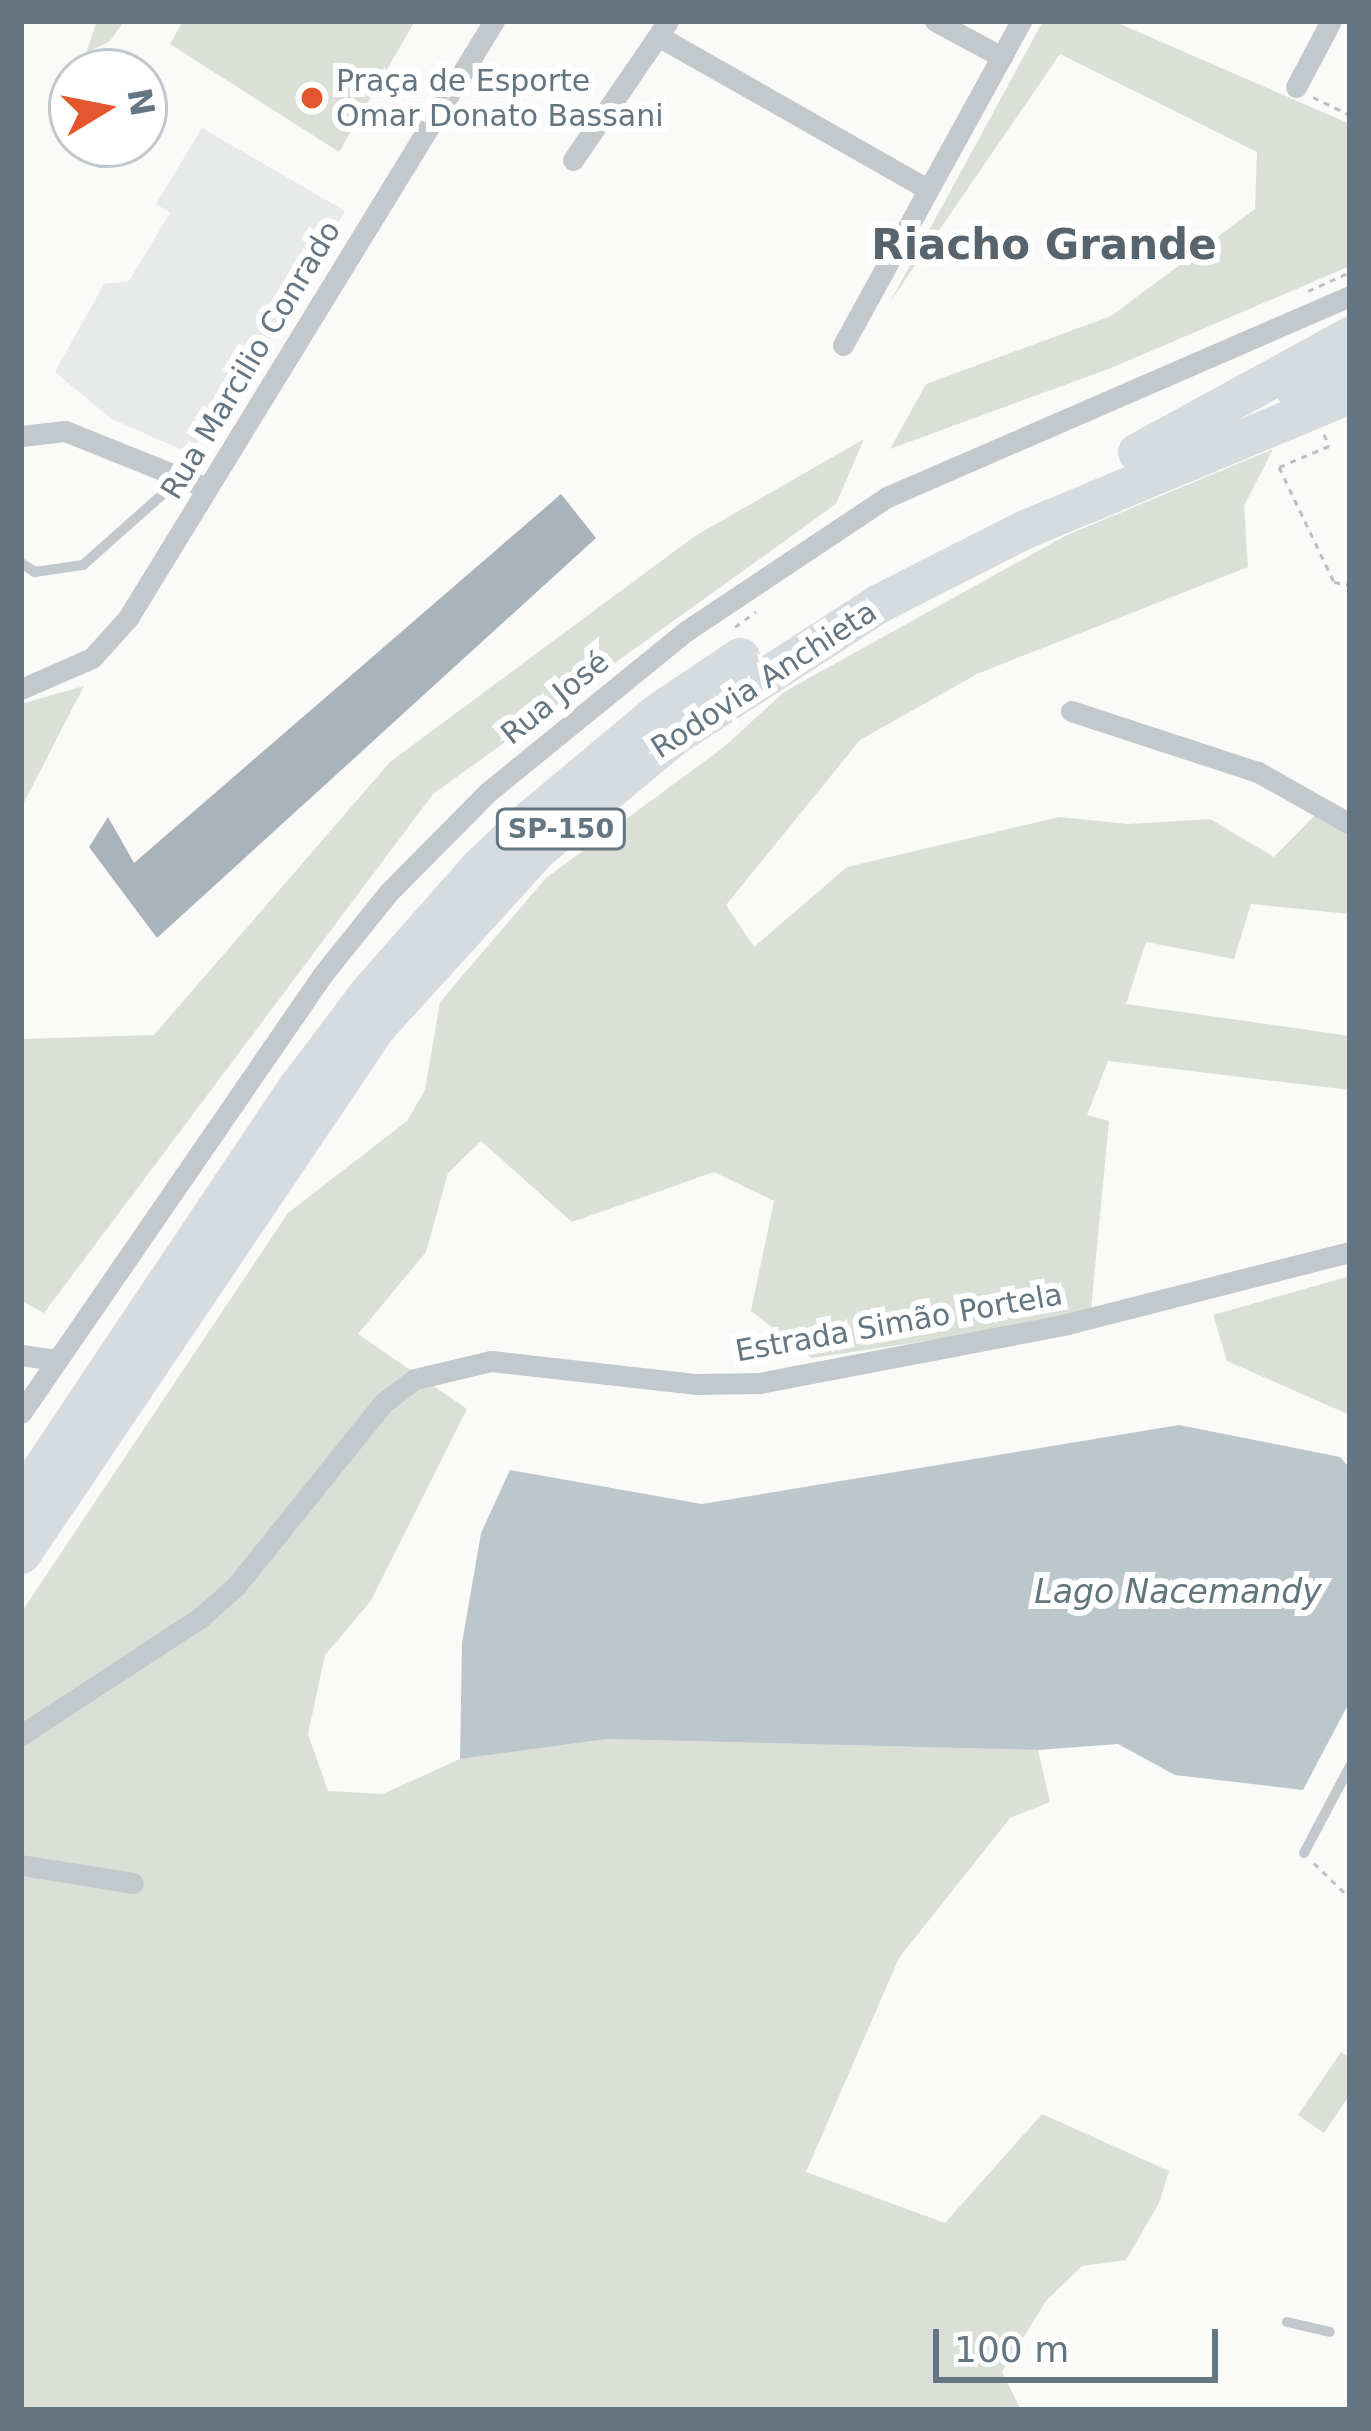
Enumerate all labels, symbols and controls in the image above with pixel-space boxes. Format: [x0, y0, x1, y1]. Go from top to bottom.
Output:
north arrow [48, 48, 168, 168]
place label: Praça de Esporte Omar Donato Bassani [336, 63, 664, 134]
text: N [119, 85, 163, 119]
marker: Praça de Esporte Omar Donato Bassani [299, 85, 325, 111]
street label: Rua Marcilio Conrado [154, 214, 348, 506]
district label: Riacho Grande [871, 220, 1217, 270]
street label: Rodovia Anchieta [645, 594, 883, 766]
street label: Rua José [494, 644, 616, 752]
road number: SP-150 [495, 808, 627, 850]
street label: Estrada Simão Portela [733, 1276, 1065, 1370]
water label: Lago Nacemandy [1034, 1572, 1322, 1612]
scale bar [939, 2305, 1224, 2379]
text: 100 m [954, 2329, 1069, 2370]

